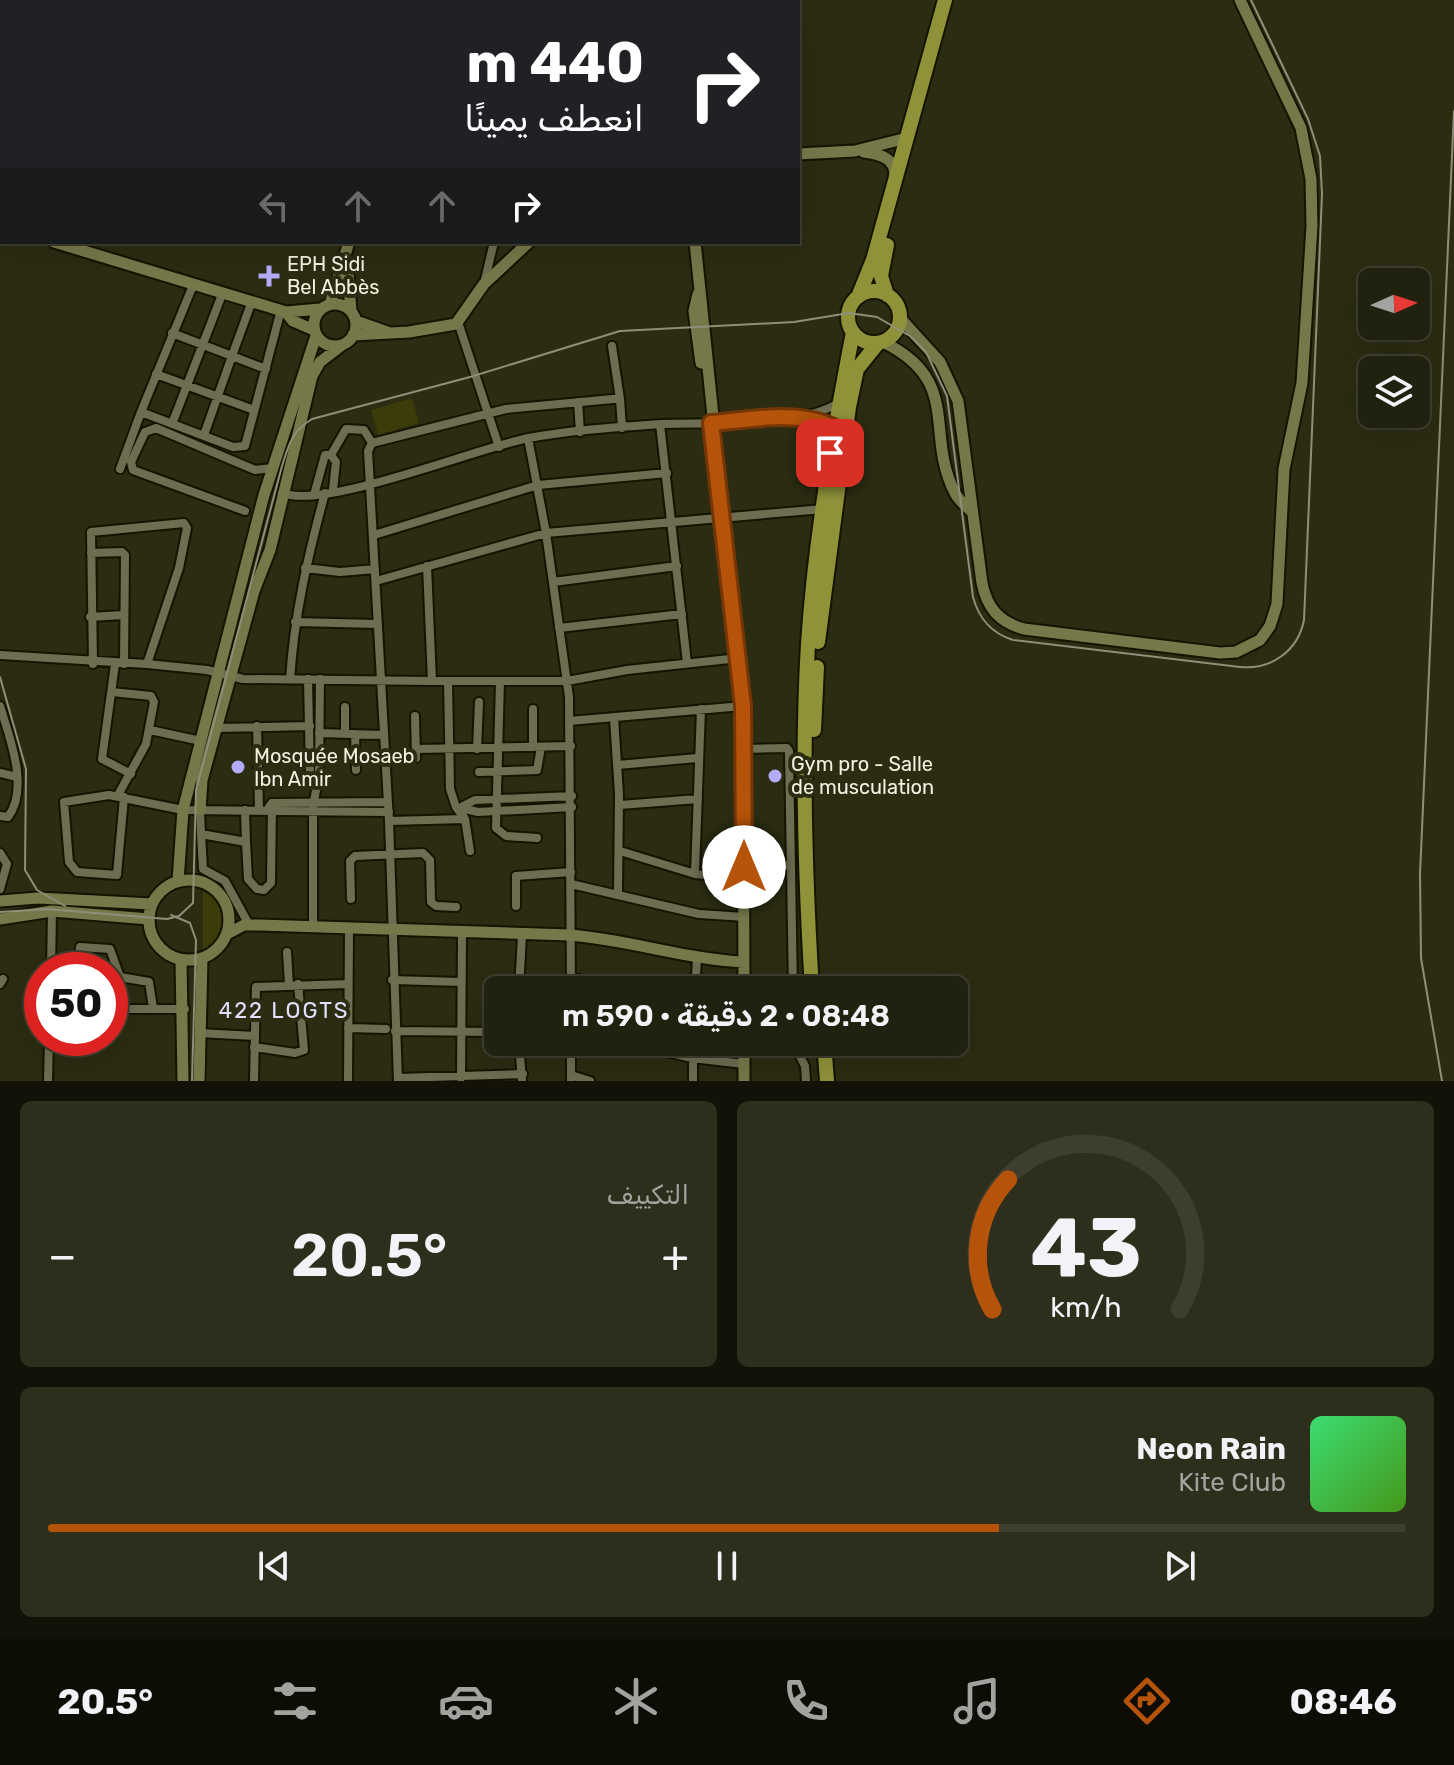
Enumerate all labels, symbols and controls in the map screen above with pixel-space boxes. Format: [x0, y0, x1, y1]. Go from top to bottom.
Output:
text: 440 m [466, 30, 644, 96]
icon: right [672, 32, 776, 136]
text: انعطف يمينًا [464, 97, 644, 140]
icon: left [252, 184, 296, 228]
icon: ahead [336, 184, 380, 228]
icon: ahead [420, 184, 464, 228]
icon: right [504, 184, 548, 228]
place label: EPH Sidi Bel Abbès [287, 252, 379, 299]
marker: EPH Sidi Bel Abbès [258, 265, 280, 287]
north arrow [1358, 268, 1430, 340]
map controls [1358, 268, 1430, 428]
button: layers [1358, 356, 1430, 428]
pin [796, 419, 864, 487]
icon: arrive [808, 431, 852, 475]
place label: Mosquée Mosaeb Ibn Amir [254, 744, 415, 791]
place label: Gym pro - Salle de musculation [791, 752, 934, 799]
marker: Mosquée Mosaeb Ibn Amir [229, 758, 247, 776]
marker: Gym pro - Salle de musculation [766, 767, 784, 785]
position arrow [702, 825, 786, 909]
speed limit sign: 50 [24, 952, 128, 1056]
district label: 422 LOGTS [218, 997, 350, 1024]
text: 08:48 · 2 دقيقة · 590 m [562, 998, 890, 1034]
text: التكييف [607, 1180, 689, 1211]
text: 43 [1030, 1198, 1141, 1297]
text: 20.5° [291, 1220, 447, 1291]
text: − [48, 1230, 77, 1282]
text: + [662, 1230, 689, 1282]
text: km/h [1050, 1290, 1121, 1324]
text: Neon Rain [1136, 1431, 1286, 1467]
text: Kite Club [1178, 1467, 1286, 1498]
icon: previous [252, 1544, 296, 1588]
icon: pause [705, 1544, 749, 1588]
icon: next [1158, 1544, 1202, 1588]
icon: filters [267, 1673, 323, 1729]
icon: car [438, 1673, 494, 1729]
icon: climate [608, 1673, 664, 1729]
icon: phone [778, 1673, 834, 1729]
icon: music [949, 1673, 1005, 1729]
icon: directions [1119, 1673, 1175, 1729]
text: 20.5° [57, 1680, 153, 1723]
text: 08:46 [1289, 1680, 1397, 1723]

